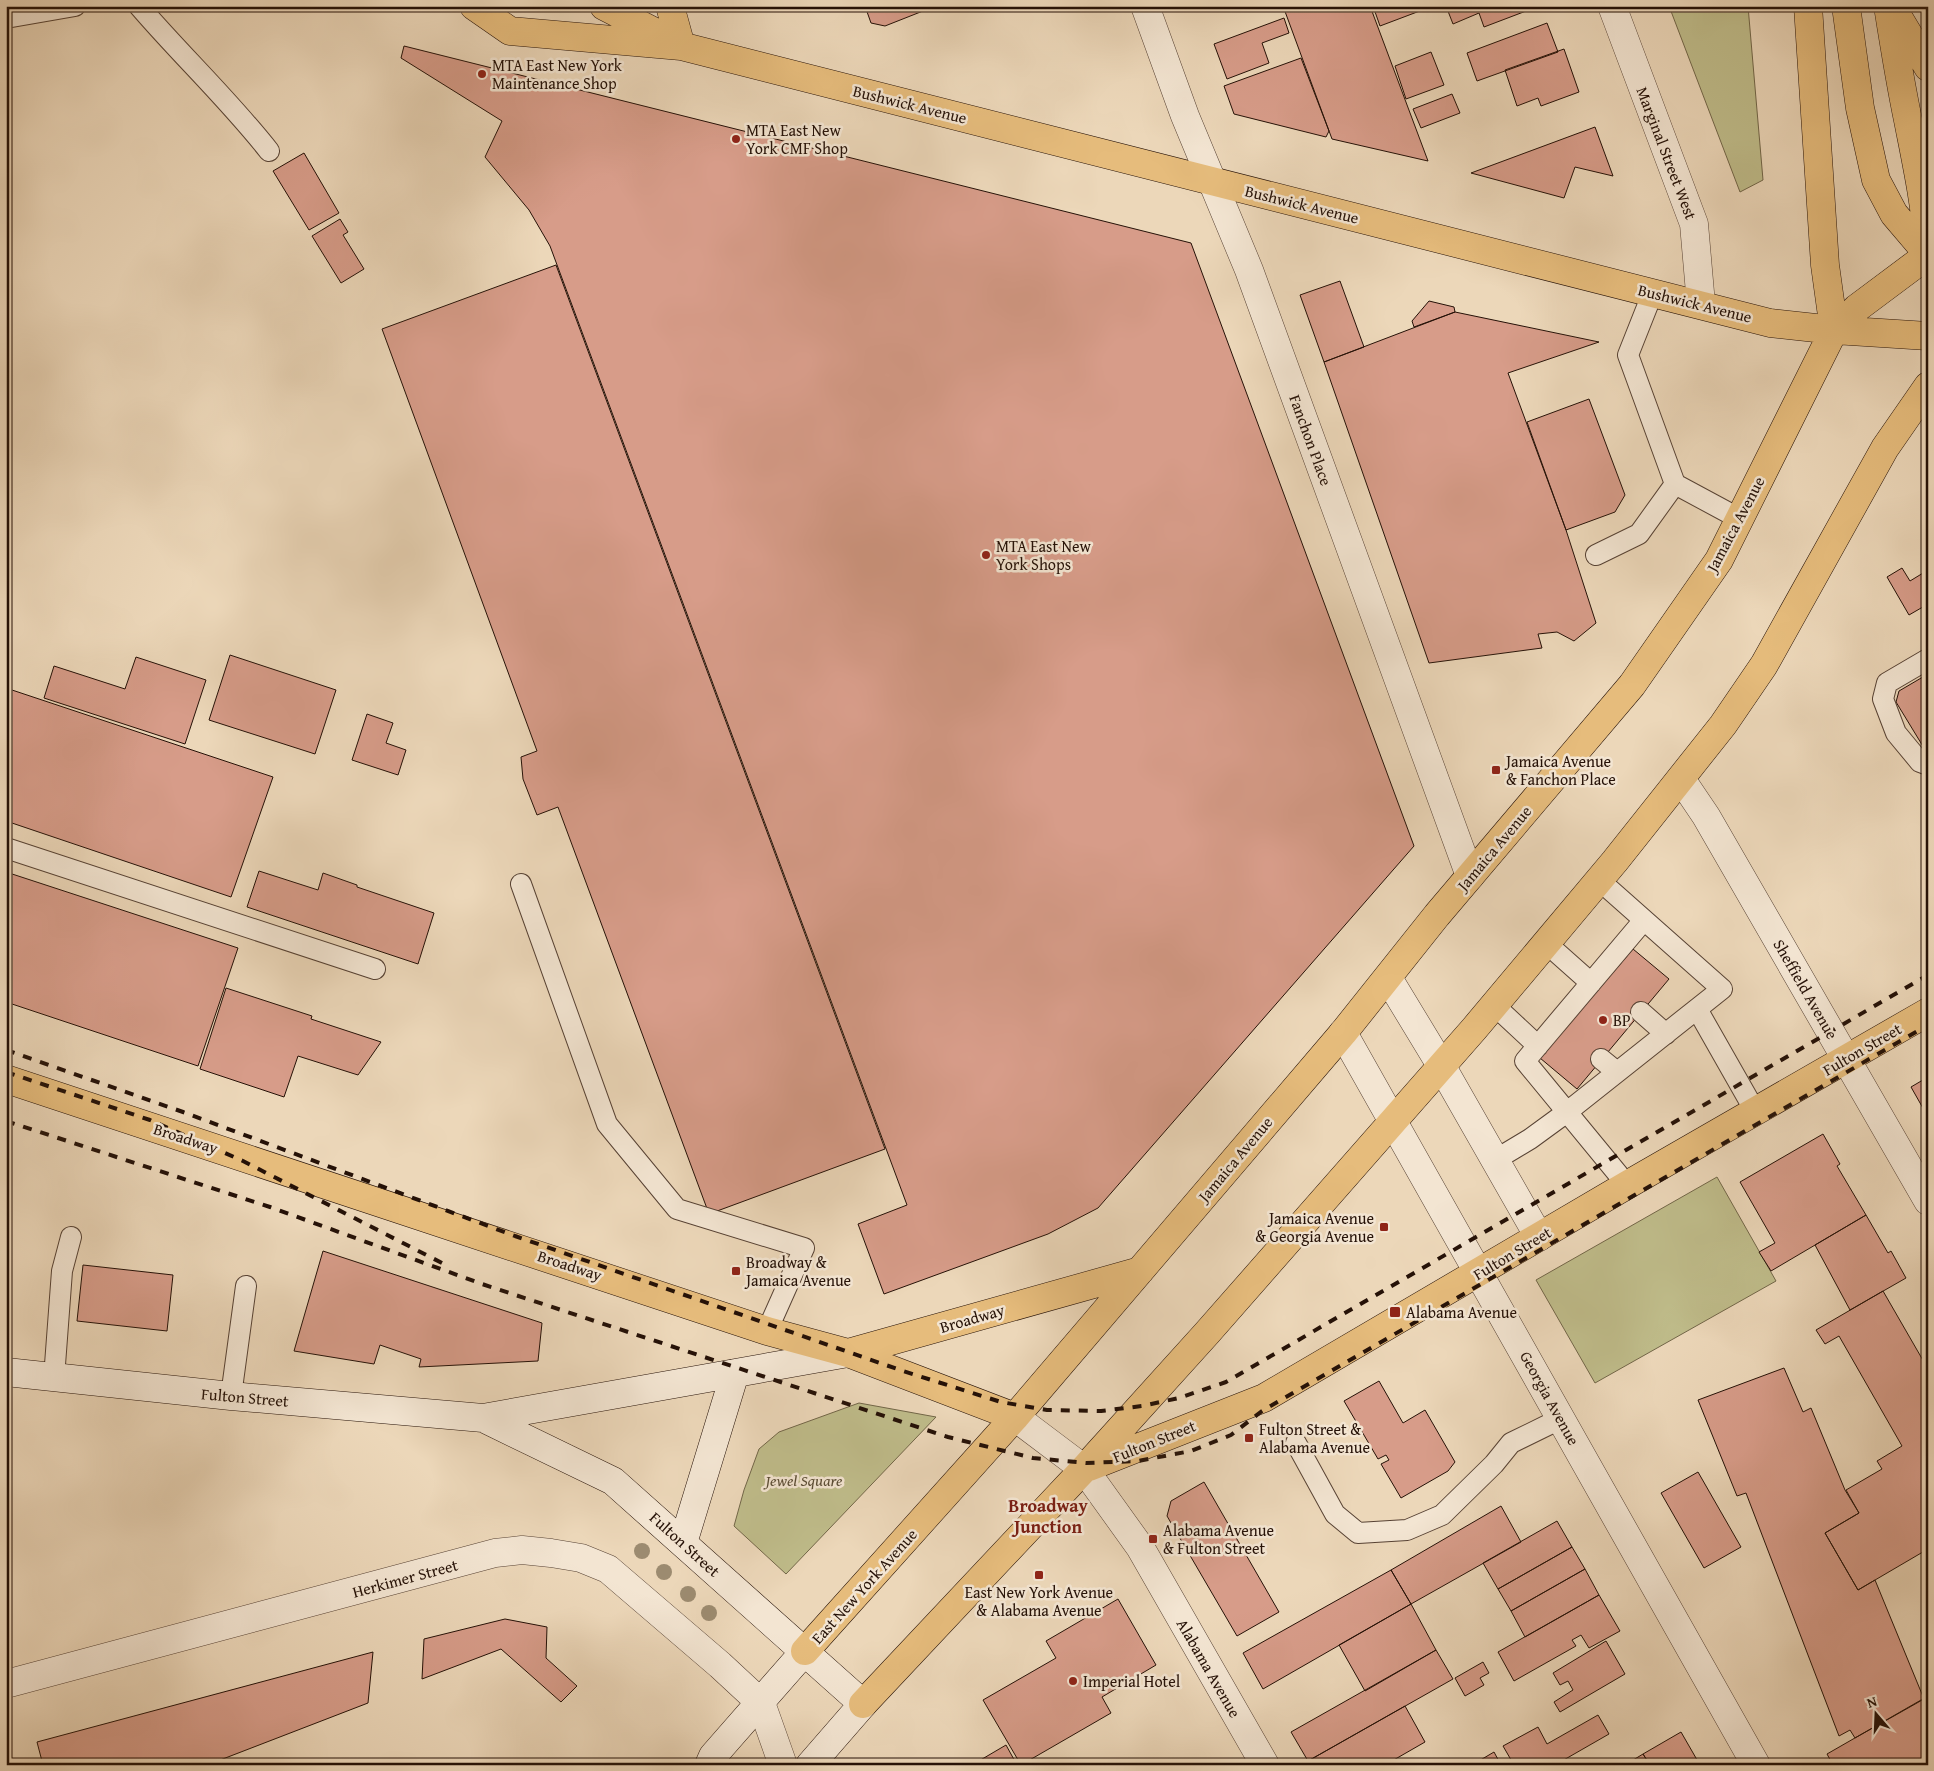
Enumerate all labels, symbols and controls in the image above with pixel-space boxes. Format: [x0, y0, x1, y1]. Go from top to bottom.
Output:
place label: MTA East New York Maintenance Shop [492, 53, 623, 95]
marker: MTA East New York Maintenance Shop [476, 68, 488, 80]
street label: Bushwick Avenue [851, 78, 969, 130]
street label: Marginal Street West [1631, 83, 1704, 223]
place label: MTA East New York CMF Shop [746, 118, 848, 160]
marker: MTA East New York CMF Shop [730, 133, 742, 145]
street label: Bushwick Avenue [1243, 178, 1361, 230]
street label: Bushwick Avenue [1636, 277, 1754, 329]
street label: Fanchon Place [1283, 391, 1339, 489]
street label: Jamaica Avenue [1699, 472, 1770, 578]
place label: MTA East New York Shops [996, 534, 1092, 576]
marker: MTA East New York Shops [980, 549, 992, 561]
place label: Jamaica Avenue & Fanchon Place [1504, 749, 1616, 791]
marker: Jamaica Avenue & Fanchon Place [1490, 764, 1502, 776]
street label: Jamaica Avenue [1450, 800, 1537, 897]
street label: Sheffield Avenue [1768, 934, 1844, 1044]
place label: BP [1613, 1008, 1631, 1032]
marker: BP [1597, 1014, 1609, 1026]
street label: Fulton Street [1818, 1016, 1906, 1081]
street label: Jamaica Avenue [1191, 1111, 1278, 1208]
street label: Broadway [151, 1116, 221, 1160]
place label: Jamaica Avenue & Georgia Avenue [1255, 1206, 1374, 1248]
street label: Fulton Street [1468, 1220, 1556, 1286]
marker: Jamaica Avenue & Georgia Avenue [1378, 1221, 1390, 1233]
street label: Broadway [535, 1243, 605, 1287]
place label: Broadway & Jamaica Avenue [744, 1250, 851, 1292]
marker: Broadway & Jamaica Avenue [730, 1265, 742, 1277]
street label: Broadway [937, 1297, 1007, 1339]
place label: Alabama Avenue [1406, 1300, 1517, 1324]
marker: Alabama Avenue [1388, 1305, 1402, 1319]
street label: Georgia Avenue [1514, 1347, 1586, 1449]
street label: Fulton Street [200, 1381, 290, 1413]
street label: Fulton Street [1109, 1413, 1200, 1469]
place label: Fulton Street & Alabama Avenue [1259, 1417, 1370, 1459]
marker: Fulton Street & Alabama Avenue [1243, 1432, 1255, 1444]
park label: Jewel Square [762, 1468, 843, 1492]
district label: Broadway Junction [1008, 1492, 1088, 1540]
street label: Fulton Street [644, 1506, 726, 1583]
place label: Alabama Avenue & Fulton Street [1163, 1518, 1274, 1560]
street label: East New York Avenue [805, 1523, 923, 1649]
marker: Alabama Avenue & Fulton Street [1147, 1533, 1159, 1545]
street label: Herkimer Street [349, 1552, 461, 1604]
marker: East New York Avenue & Alabama Avenue [1033, 1569, 1045, 1581]
place label: East New York Avenue & Alabama Avenue [965, 1580, 1113, 1622]
street label: Alabama Avenue [1171, 1614, 1247, 1722]
place label: Imperial Hotel [1083, 1669, 1181, 1693]
marker: Imperial Hotel [1067, 1675, 1079, 1687]
north arrow [1852, 1688, 1902, 1738]
text: N [1864, 1691, 1880, 1713]

